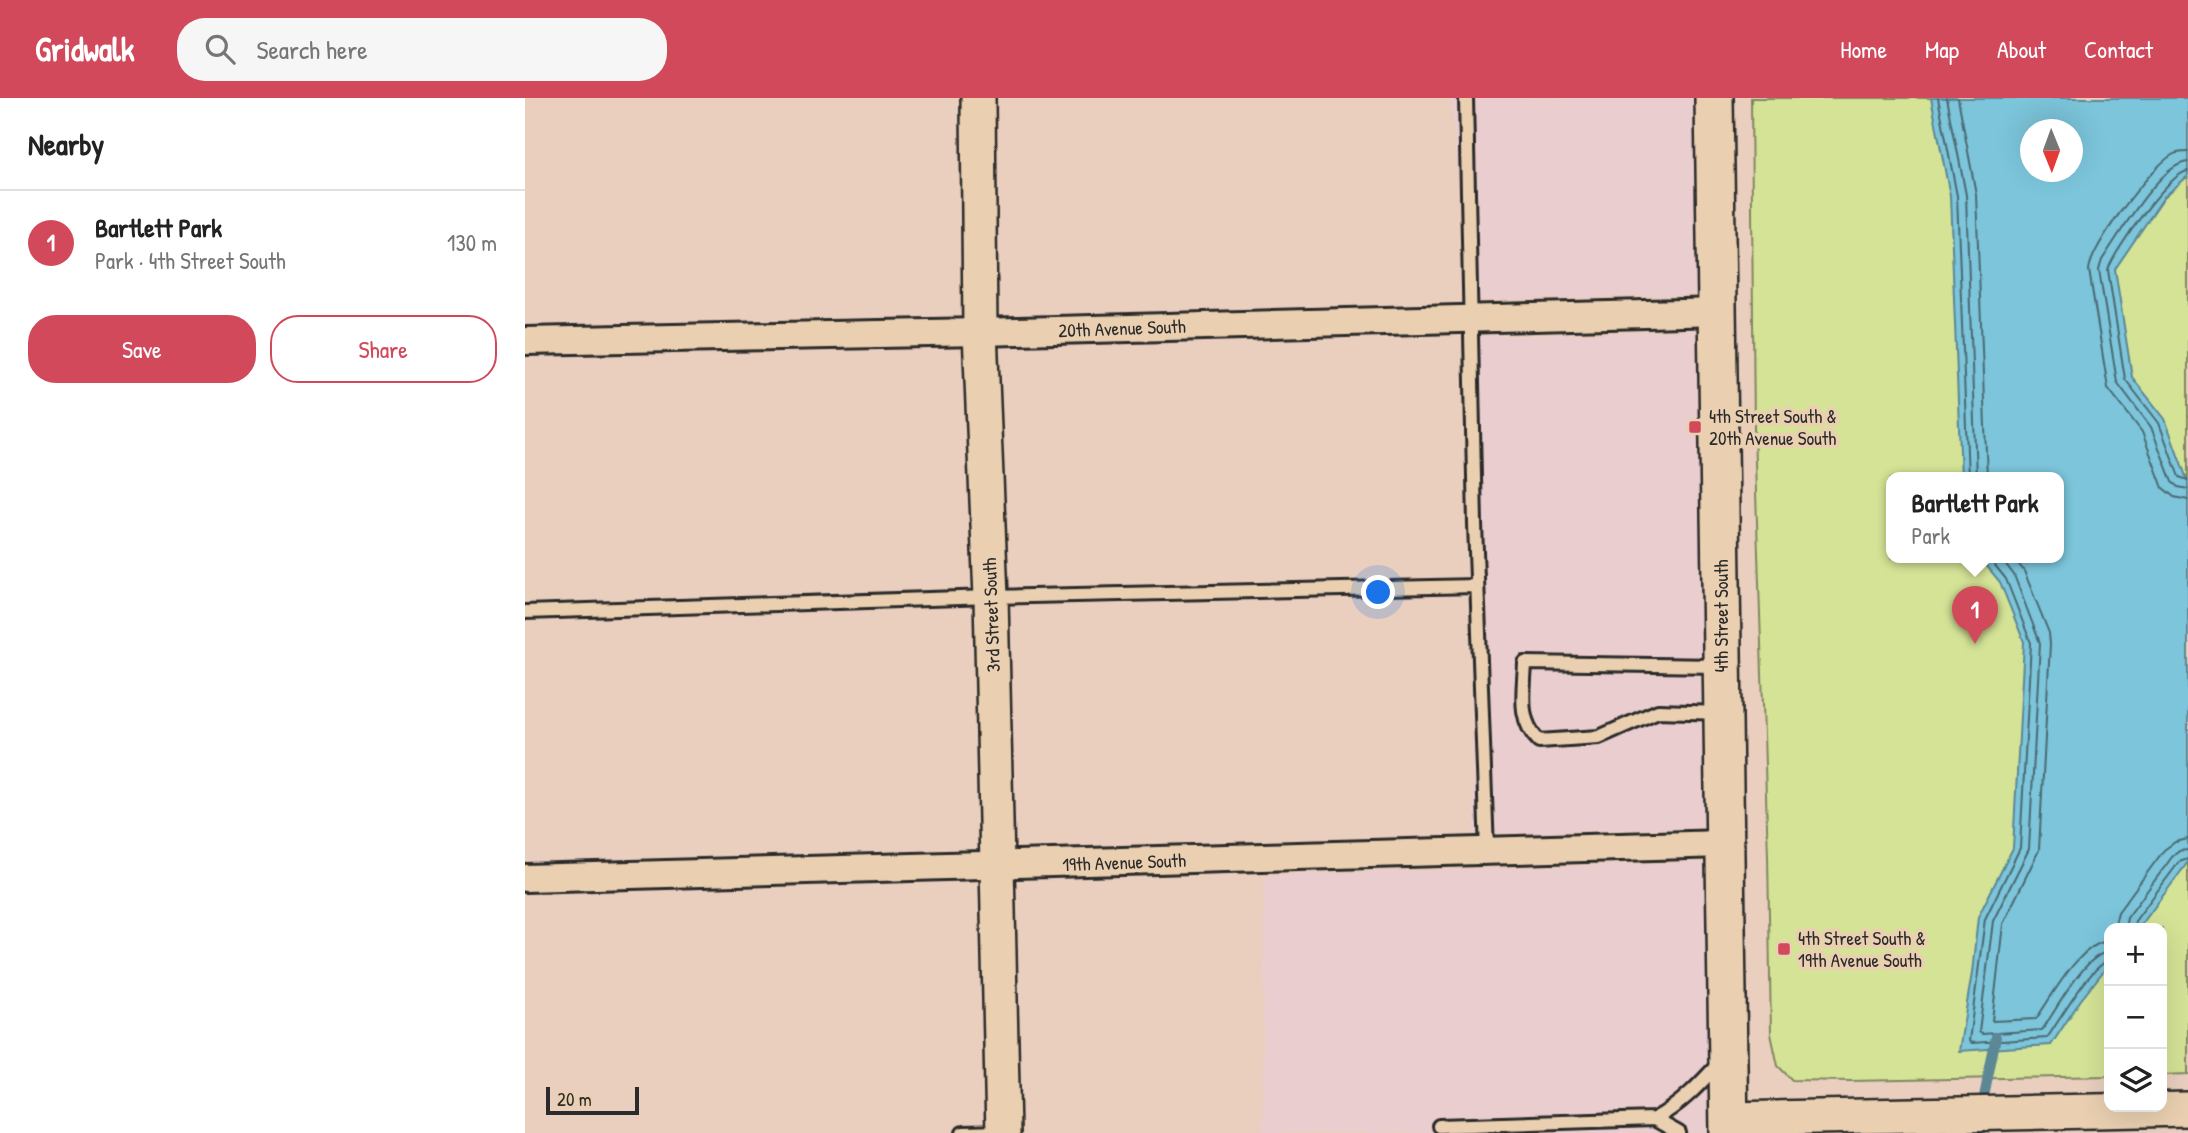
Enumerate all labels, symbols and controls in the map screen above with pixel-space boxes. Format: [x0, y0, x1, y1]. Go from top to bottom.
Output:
search box [177, 18, 667, 81]
text: Gridwalk [35, 27, 135, 71]
icon: search [201, 30, 239, 68]
text: Search here [257, 32, 368, 67]
text: Home [1840, 33, 1887, 65]
text: Map [1925, 33, 1959, 65]
text: About [1997, 33, 2046, 65]
text: Contact [2084, 33, 2153, 65]
north arrow [2020, 119, 2083, 182]
text: Nearby [28, 124, 104, 164]
text: Bartlett Park [95, 210, 222, 245]
text: 1 [47, 227, 55, 258]
text: 130 m [447, 227, 497, 258]
text: Park · 4th Street South [95, 245, 286, 276]
street label: 20th Avenue South [1058, 313, 1186, 343]
button: Save [28, 315, 256, 383]
button: Share [270, 315, 497, 383]
place label: 4th Street South & 20th Avenue South [1709, 403, 1837, 451]
marker: 4th Street South & 20th Avenue South [1687, 419, 1703, 435]
popup [1886, 472, 2064, 563]
text: Bartlett Park [1912, 485, 2038, 520]
text: Park [1912, 520, 1950, 551]
street label: 3rd Street South [976, 557, 1006, 673]
street label: 4th Street South [1708, 559, 1734, 673]
your location [1361, 575, 1395, 609]
pin: 1 [1952, 586, 1998, 644]
street label: 19th Avenue South [1062, 847, 1186, 877]
map controls [2104, 923, 2167, 1112]
button: + [2104, 923, 2167, 986]
place label: 4th Street South & 19th Avenue South [1798, 925, 1926, 973]
marker: 4th Street South & 19th Avenue South [1776, 941, 1792, 957]
button: − [2104, 986, 2167, 1049]
button: layers [2104, 1049, 2167, 1112]
scale bar [546, 1084, 639, 1116]
text: 20 m [557, 1086, 592, 1112]

